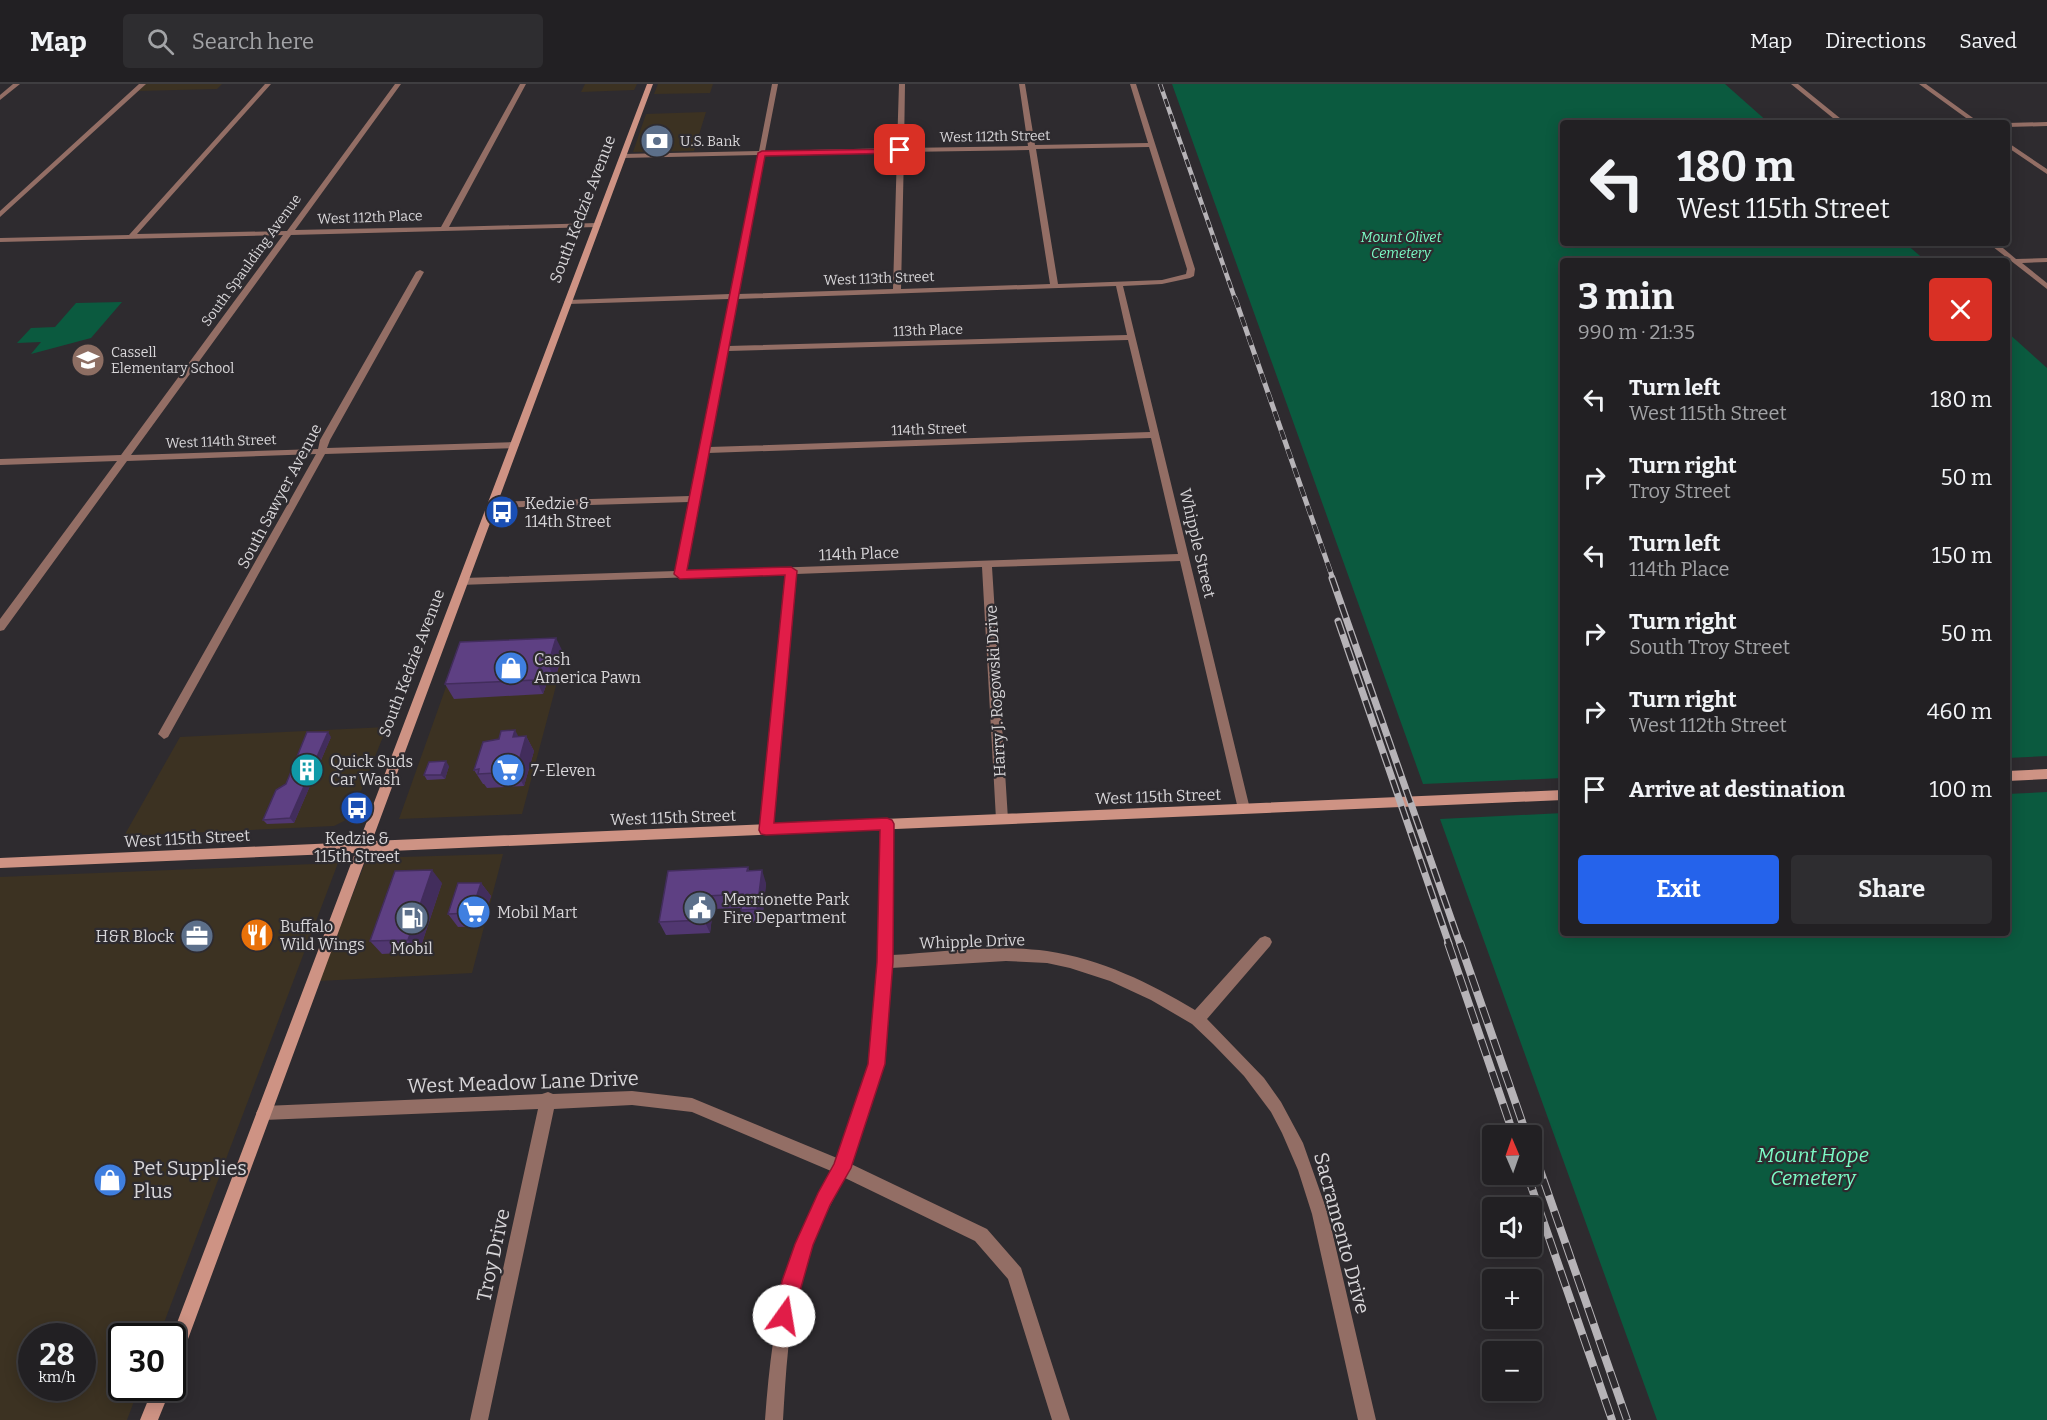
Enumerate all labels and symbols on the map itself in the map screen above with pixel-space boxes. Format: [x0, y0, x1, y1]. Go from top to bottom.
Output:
bank icon: U.S. Bank [639, 123, 675, 159]
pin [874, 124, 925, 175]
street label: West 112th Street [940, 127, 1050, 146]
street label: South Kedzie Avenue [545, 133, 619, 286]
place label: U.S. Bank [680, 133, 740, 150]
street label: South Spaulding Avenue [198, 191, 305, 330]
street label: West 112th Place [317, 207, 423, 228]
park label: Mount Olivet Cemetery [1361, 229, 1442, 262]
street label: West 113th Street [823, 268, 935, 289]
street label: 113th Place [893, 321, 963, 340]
school or university icon: Cassell Elementary School [70, 342, 106, 378]
place label: Cassell Elementary School [111, 344, 234, 377]
street label: 114th Street [891, 420, 967, 439]
street label: South Sawyer Avenue [233, 421, 326, 572]
street label: West 114th Street [165, 431, 277, 452]
street label: Whipple Street [1176, 487, 1219, 600]
bus stop icon: Kedzie & 114th Street [484, 494, 520, 530]
place label: Kedzie & 114th Street [525, 494, 612, 531]
street label: 114th Place [819, 543, 899, 564]
street label: South Kedzie Avenue [374, 587, 448, 740]
street label: Harry J. Rogowski Drive [982, 604, 1009, 777]
shop icon: Cash America Pawn [493, 650, 529, 686]
place label: Cash America Pawn [534, 650, 641, 687]
building icon: Quick Suds Car Wash [289, 752, 325, 788]
place label: Quick Suds Car Wash [330, 752, 413, 789]
supermarket icon: 7-Eleven [490, 752, 526, 788]
place label: 7-Eleven [531, 761, 596, 780]
street label: West 115th Street [1095, 785, 1222, 808]
bus stop icon: Kedzie & 115th Street [339, 790, 375, 826]
street label: West 115th Street [610, 806, 737, 829]
street label: West 115th Street [124, 826, 251, 851]
place label: Kedzie & 115th Street [314, 829, 400, 866]
public building icon: Merrionette Park Fire Department [682, 890, 718, 926]
place label: Merrionette Park Fire Department [723, 890, 849, 927]
supermarket icon: Mobil Mart [456, 894, 492, 930]
fuel station icon: Mobil [394, 900, 430, 936]
place label: Mobil Mart [497, 903, 578, 922]
restaurant icon: Buffalo Wild Wings [239, 917, 275, 953]
place label: Buffalo Wild Wings [280, 917, 365, 954]
office icon: H&R Block [179, 918, 215, 954]
place label: H&R Block [96, 927, 174, 946]
street label: Whipple Drive [919, 930, 1025, 953]
place label: Mobil [391, 939, 433, 958]
street label: West Meadow Lane Drive [407, 1066, 639, 1098]
north arrow [1482, 1125, 1542, 1185]
park label: Mount Hope Cemetery [1757, 1143, 1869, 1190]
street label: Sacramento Drive [1309, 1150, 1375, 1316]
place label: Pet Supplies Plus [133, 1156, 247, 1203]
shop icon: Pet Supplies Plus [92, 1162, 128, 1198]
street label: Troy Drive [471, 1206, 515, 1304]
position arrow [752, 1284, 816, 1348]
speed limit sign: 30 [108, 1323, 186, 1401]

